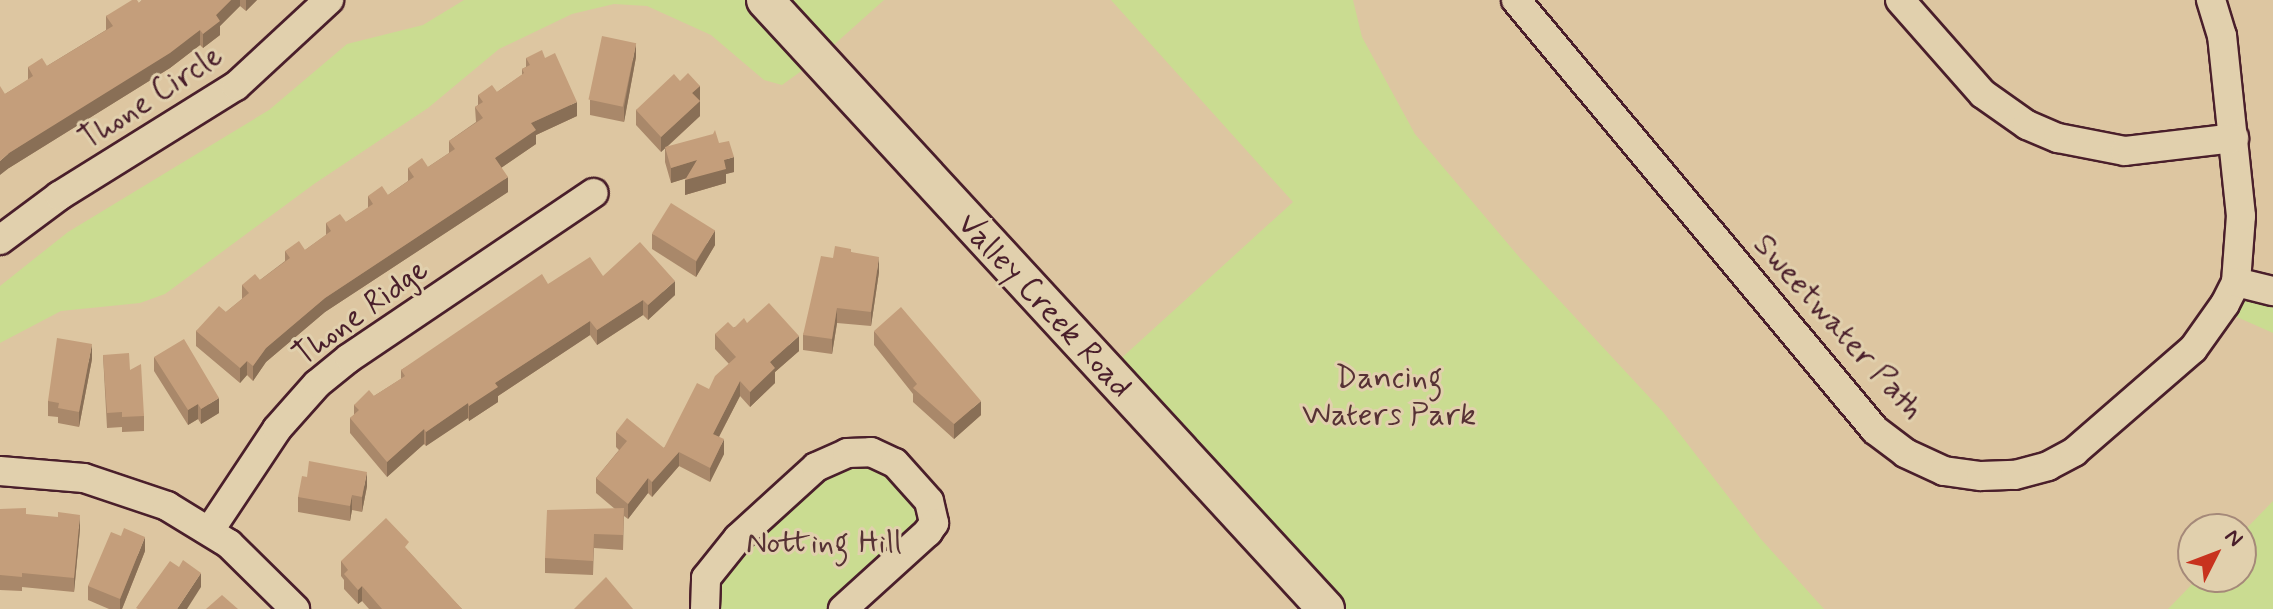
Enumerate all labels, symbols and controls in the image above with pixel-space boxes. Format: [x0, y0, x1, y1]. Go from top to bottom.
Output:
street label: Thone Circle [71, 37, 231, 159]
street label: Valley Creek Road [948, 204, 1140, 408]
street label: Sweetwater Path [1745, 226, 1931, 428]
street label: Thone Ridge [285, 250, 437, 376]
park label: Dancing Waters Park [1303, 360, 1475, 435]
north arrow [2177, 513, 2257, 593]
text: N [2218, 523, 2249, 553]
park label: Notting Hill [747, 524, 901, 562]

